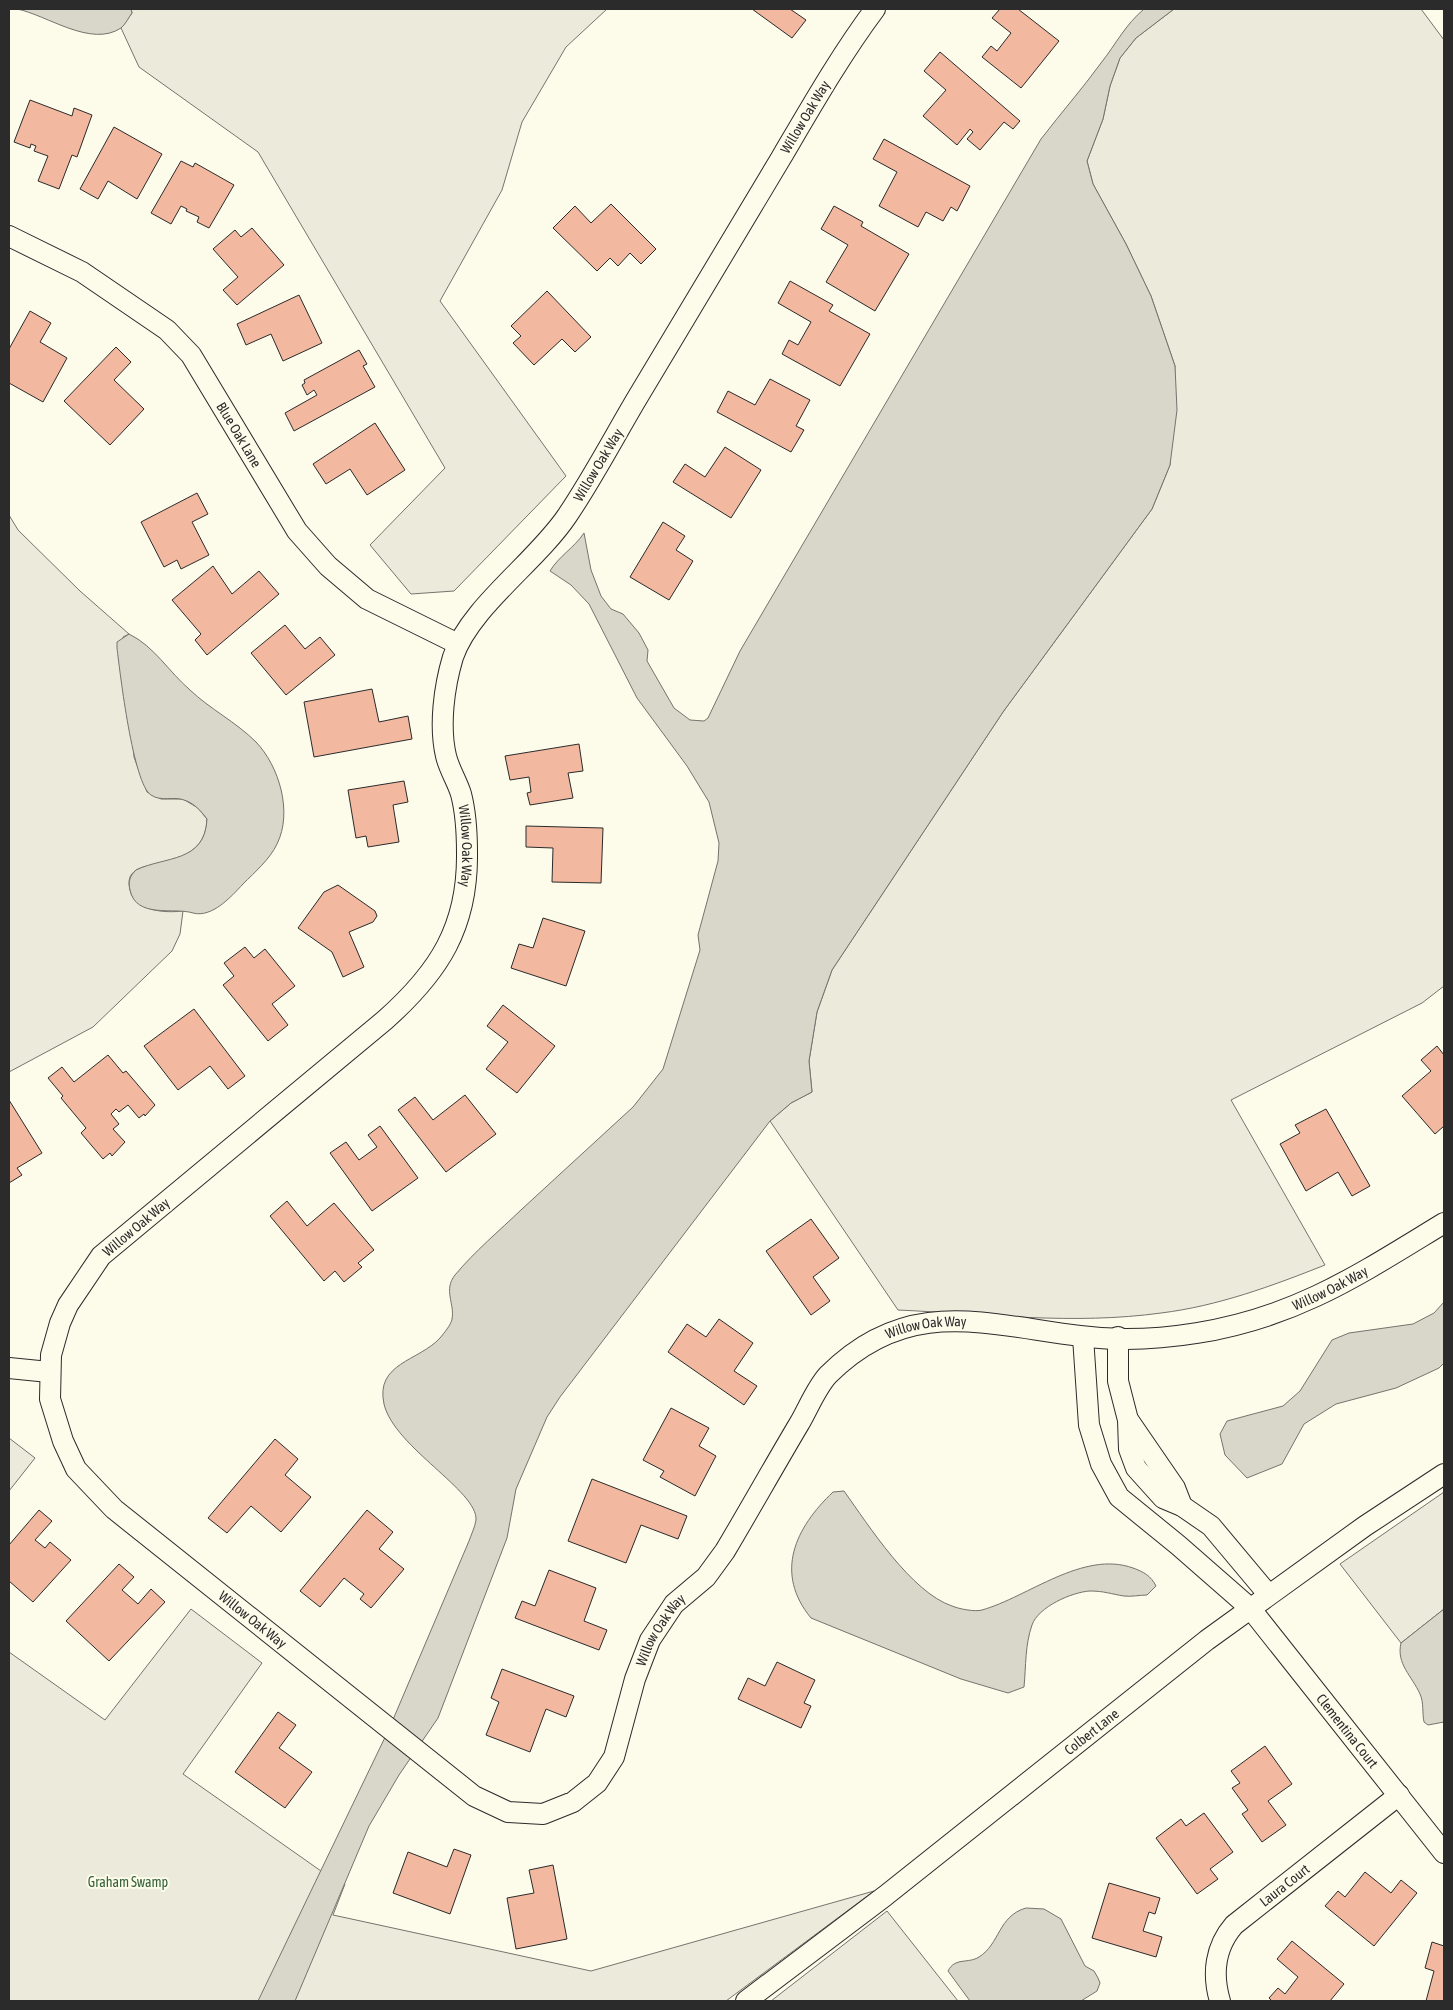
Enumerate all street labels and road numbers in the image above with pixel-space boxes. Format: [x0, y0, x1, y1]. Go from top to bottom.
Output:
street label: Willow Oak Way [777, 77, 833, 156]
street label: Blue Oak Lane [213, 399, 265, 470]
street label: Willow Oak Way [570, 425, 626, 504]
street label: Willow Oak Way [456, 803, 475, 888]
street label: Willow Oak Way [99, 1194, 173, 1260]
street label: Willow Oak Way [1290, 1263, 1371, 1314]
street label: Willow Oak Way [883, 1313, 967, 1342]
street label: Willow Oak Way [216, 1588, 290, 1652]
street label: Willow Oak Way [633, 1590, 688, 1668]
street label: Clementina Court [1313, 1691, 1381, 1771]
street label: Colbert Lane [1061, 1705, 1122, 1758]
street label: Laura Court [1256, 1861, 1312, 1910]

